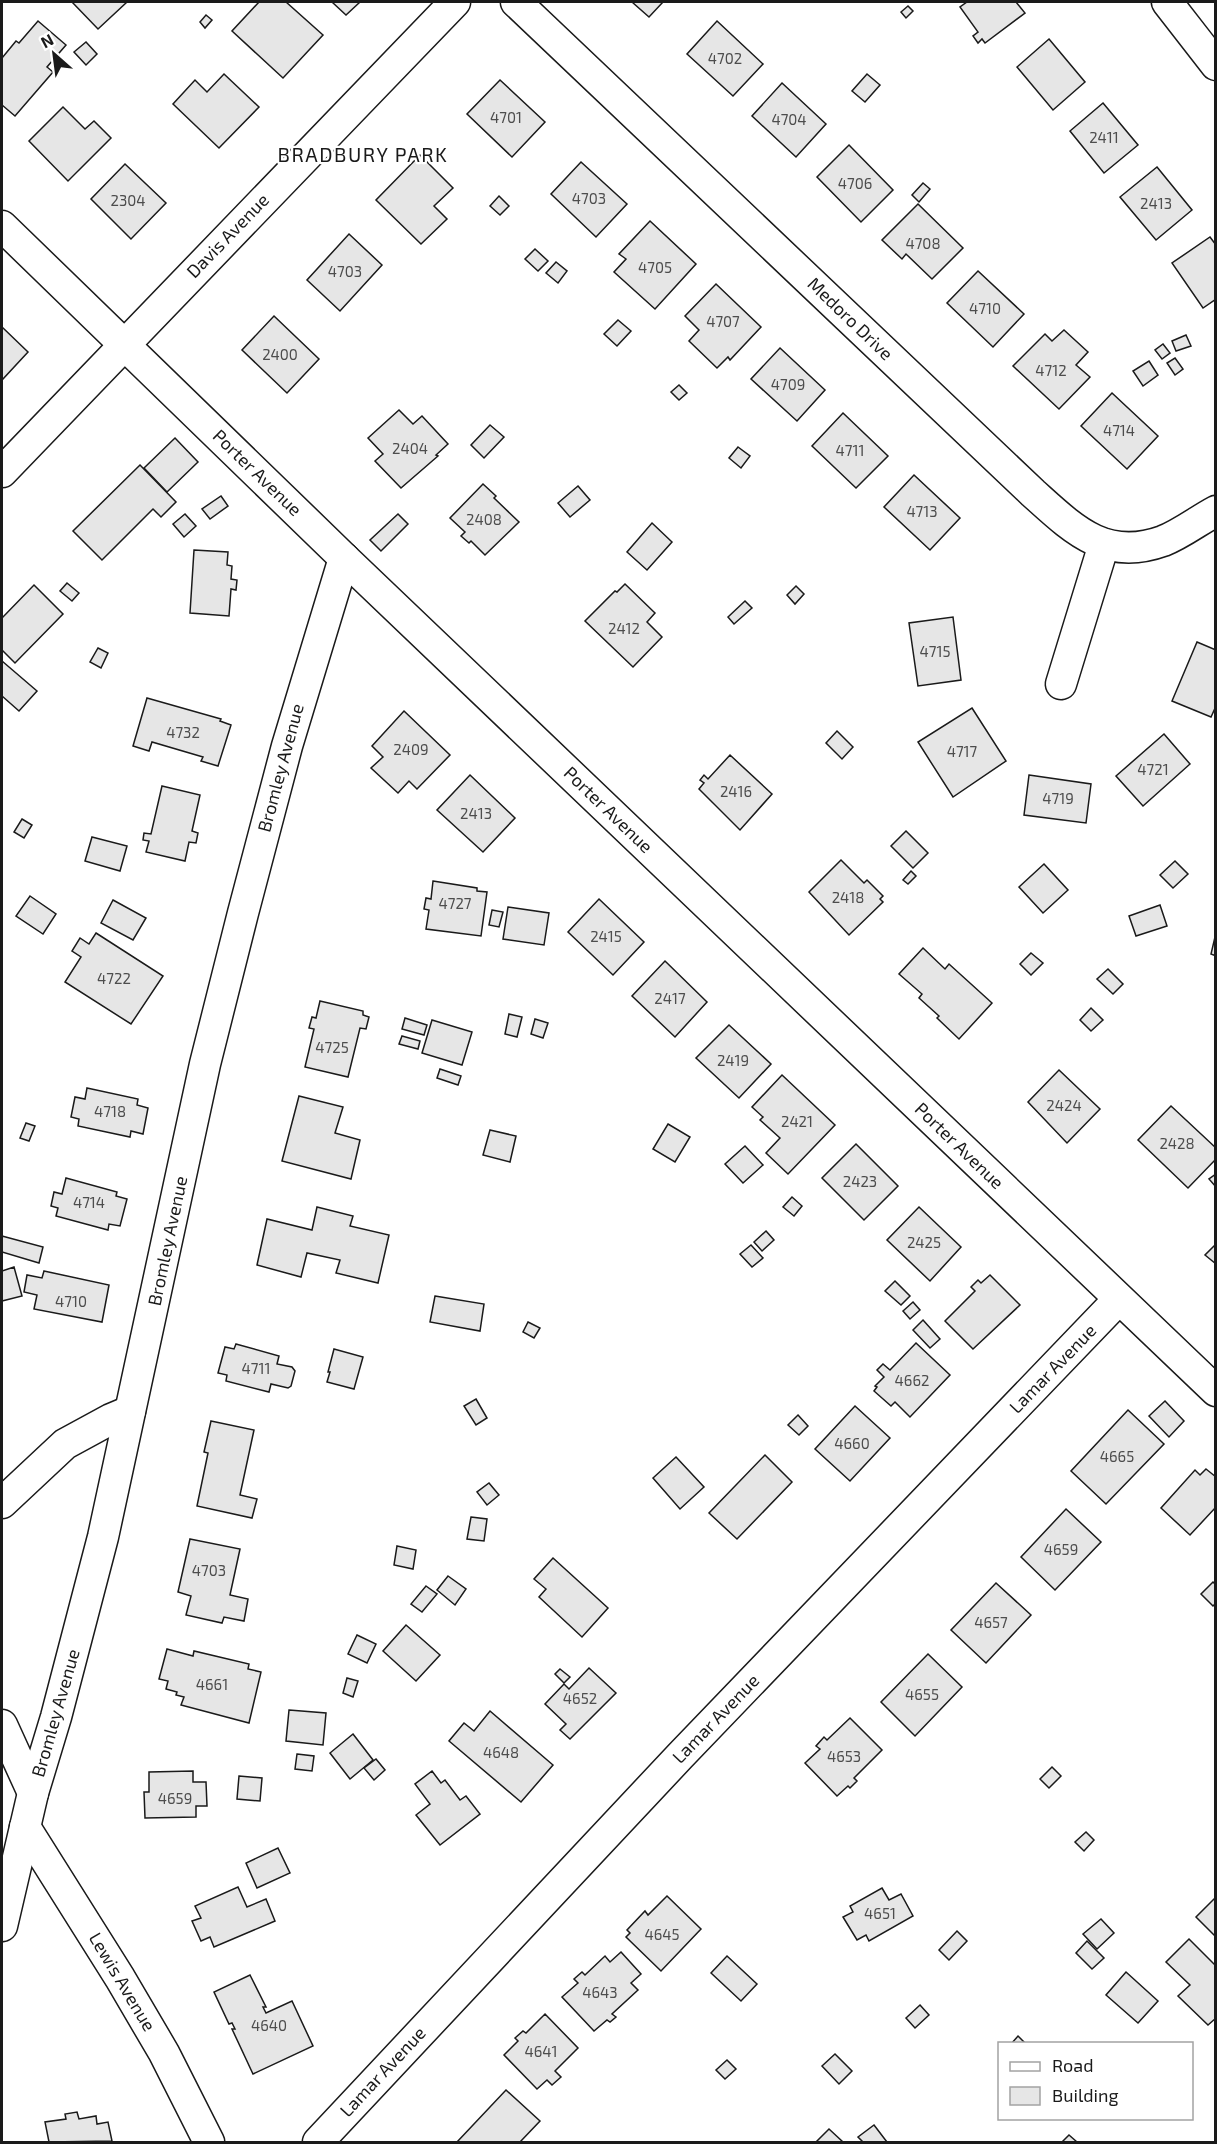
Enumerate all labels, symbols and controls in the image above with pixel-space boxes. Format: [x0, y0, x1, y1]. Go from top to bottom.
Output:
north arrow [24, 24, 84, 84]
text: N [37, 29, 56, 51]
house number: 4702 [708, 49, 742, 67]
house number: 4701 [490, 108, 522, 126]
house number: 4704 [771, 110, 807, 128]
house number: 2411 [1089, 128, 1119, 146]
district label: BRADBURY PARK [278, 142, 448, 166]
house number: 4706 [838, 174, 872, 192]
street label: Davis Avenue [182, 188, 273, 282]
house number: 4703 [572, 189, 606, 207]
house number: 2304 [110, 191, 146, 209]
house number: 2413 [1140, 194, 1172, 212]
house number: 4708 [905, 234, 941, 252]
house number: 4705 [638, 258, 672, 276]
house number: 4703 [328, 262, 362, 280]
street label: Medoro Drive [804, 272, 898, 364]
house number: 4710 [969, 299, 1001, 317]
house number: 4707 [706, 312, 740, 330]
house number: 2400 [262, 345, 298, 363]
house number: 4712 [1035, 361, 1067, 379]
house number: 4709 [771, 375, 805, 393]
house number: 4714 [1103, 421, 1135, 439]
street label: Porter Avenue [209, 424, 307, 520]
house number: 2404 [392, 439, 428, 457]
house number: 4711 [836, 441, 864, 459]
house number: 4713 [906, 502, 938, 520]
house number: 2408 [466, 510, 502, 528]
house number: 2412 [608, 619, 640, 637]
house number: 4715 [920, 642, 950, 660]
street label: Bromley Avenue [252, 701, 308, 834]
house number: 4732 [166, 723, 200, 741]
house number: 2409 [393, 740, 429, 758]
house number: 4717 [947, 742, 978, 760]
house number: 4721 [1137, 760, 1169, 778]
street label: Porter Avenue [560, 761, 658, 857]
house number: 2416 [720, 782, 752, 800]
house number: 4719 [1042, 789, 1074, 807]
house number: 2413 [460, 804, 492, 822]
house number: 2418 [832, 888, 864, 906]
house number: 4727 [438, 894, 472, 912]
house number: 2415 [590, 927, 622, 945]
house number: 4722 [97, 969, 131, 987]
house number: 2417 [654, 989, 686, 1007]
house number: 4725 [315, 1038, 349, 1056]
house number: 2419 [717, 1051, 749, 1069]
house number: 2424 [1046, 1096, 1082, 1114]
street label: Porter Avenue [911, 1097, 1009, 1193]
house number: 4718 [94, 1102, 126, 1120]
house number: 2421 [781, 1112, 813, 1130]
house number: 2428 [1159, 1134, 1195, 1152]
house number: 2423 [843, 1172, 877, 1190]
street label: Bromley Avenue [143, 1174, 192, 1308]
house number: 4714 [73, 1193, 105, 1211]
house number: 2425 [907, 1233, 941, 1251]
house number: 4710 [55, 1292, 87, 1310]
street label: Lamar Avenue [1004, 1319, 1100, 1417]
house number: 4711 [242, 1359, 270, 1377]
house number: 4662 [895, 1371, 929, 1389]
house number: 4660 [834, 1434, 870, 1452]
house number: 4665 [1100, 1447, 1134, 1465]
house number: 4659 [1044, 1540, 1078, 1558]
house number: 4703 [192, 1561, 226, 1579]
house number: 4657 [974, 1613, 1008, 1631]
street label: Bromley Avenue [26, 1646, 84, 1779]
street label: Lamar Avenue [667, 1669, 763, 1767]
house number: 4661 [196, 1675, 228, 1693]
house number: 4655 [905, 1685, 939, 1703]
house number: 4652 [563, 1689, 597, 1707]
house number: 4648 [483, 1743, 519, 1761]
house number: 4653 [827, 1747, 861, 1765]
house number: 4659 [158, 1789, 192, 1807]
house number: 4651 [864, 1904, 896, 1922]
house number: 4645 [644, 1925, 680, 1943]
street label: Lewis Avenue [85, 1928, 161, 2035]
house number: 4643 [582, 1983, 618, 2001]
house number: 4640 [251, 2016, 287, 2034]
street label: Lamar Avenue [335, 2022, 430, 2121]
house number: 4641 [524, 2042, 558, 2060]
legend [998, 2042, 1193, 2120]
text: Road [1052, 2054, 1093, 2076]
text: Building [1052, 2084, 1119, 2106]

